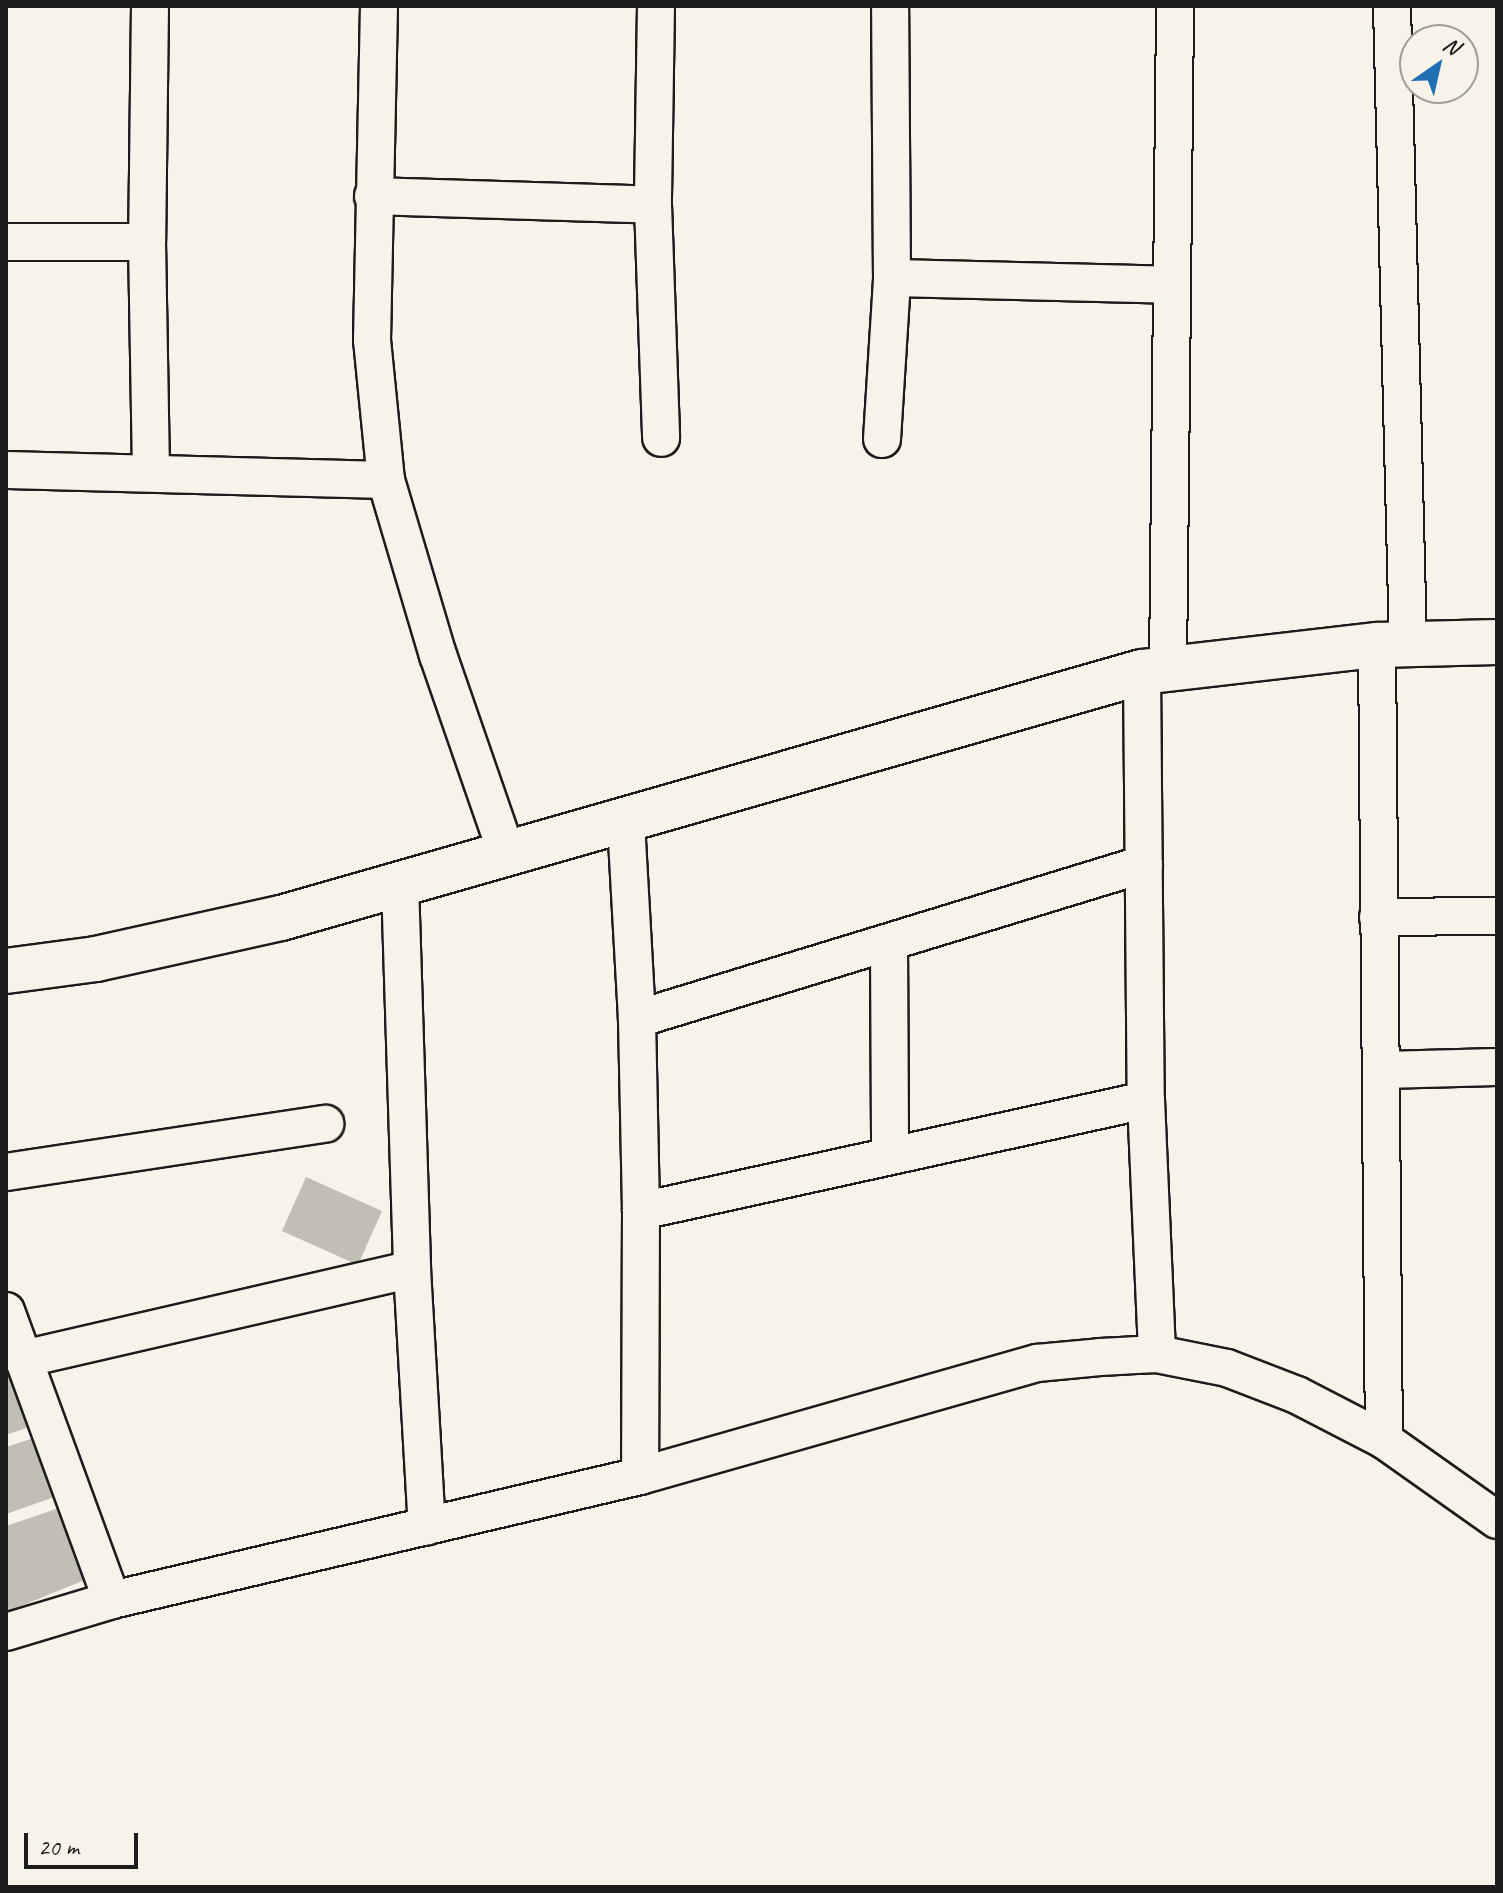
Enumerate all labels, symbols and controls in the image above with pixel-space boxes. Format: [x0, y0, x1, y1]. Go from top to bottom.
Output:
north arrow [1399, 24, 1479, 104]
text: N [1438, 30, 1465, 61]
scale bar [28, 1817, 142, 1867]
text: 20 m [38, 1832, 79, 1862]

